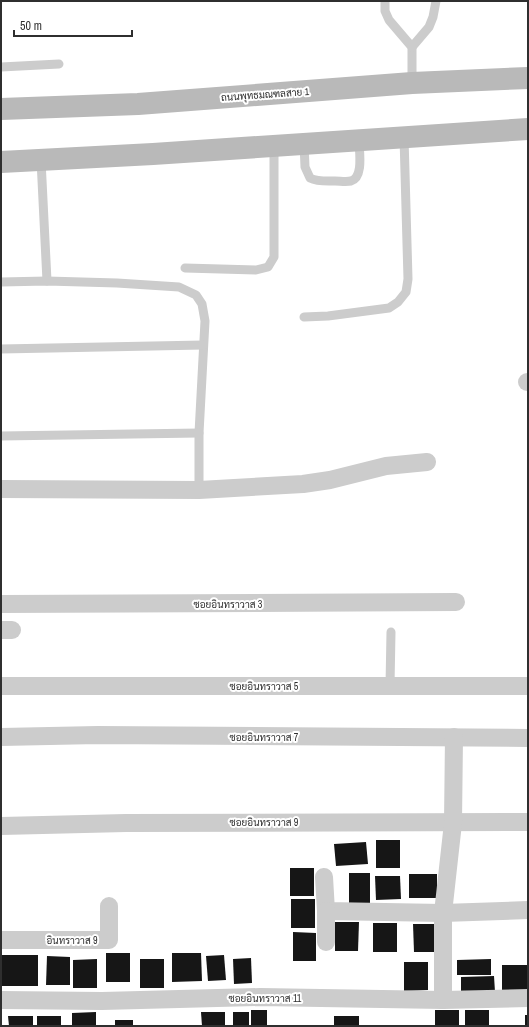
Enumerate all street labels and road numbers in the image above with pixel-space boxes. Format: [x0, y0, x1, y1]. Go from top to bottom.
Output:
street label: ถนนพุทธมณฑลสาย 1 [221, 85, 310, 105]
street label: ซอยอินทราวาส 3 [194, 598, 263, 611]
street label: ซอยอินทราวาส 5 [230, 680, 299, 693]
street label: ซอยอินทราวาส 7 [230, 731, 299, 744]
street label: ซอยอินทราวาส 9 [230, 816, 299, 829]
street label: อินทราวาส 9 [46, 934, 98, 947]
street label: ซอยอินทราวาส 11 [229, 992, 302, 1005]

